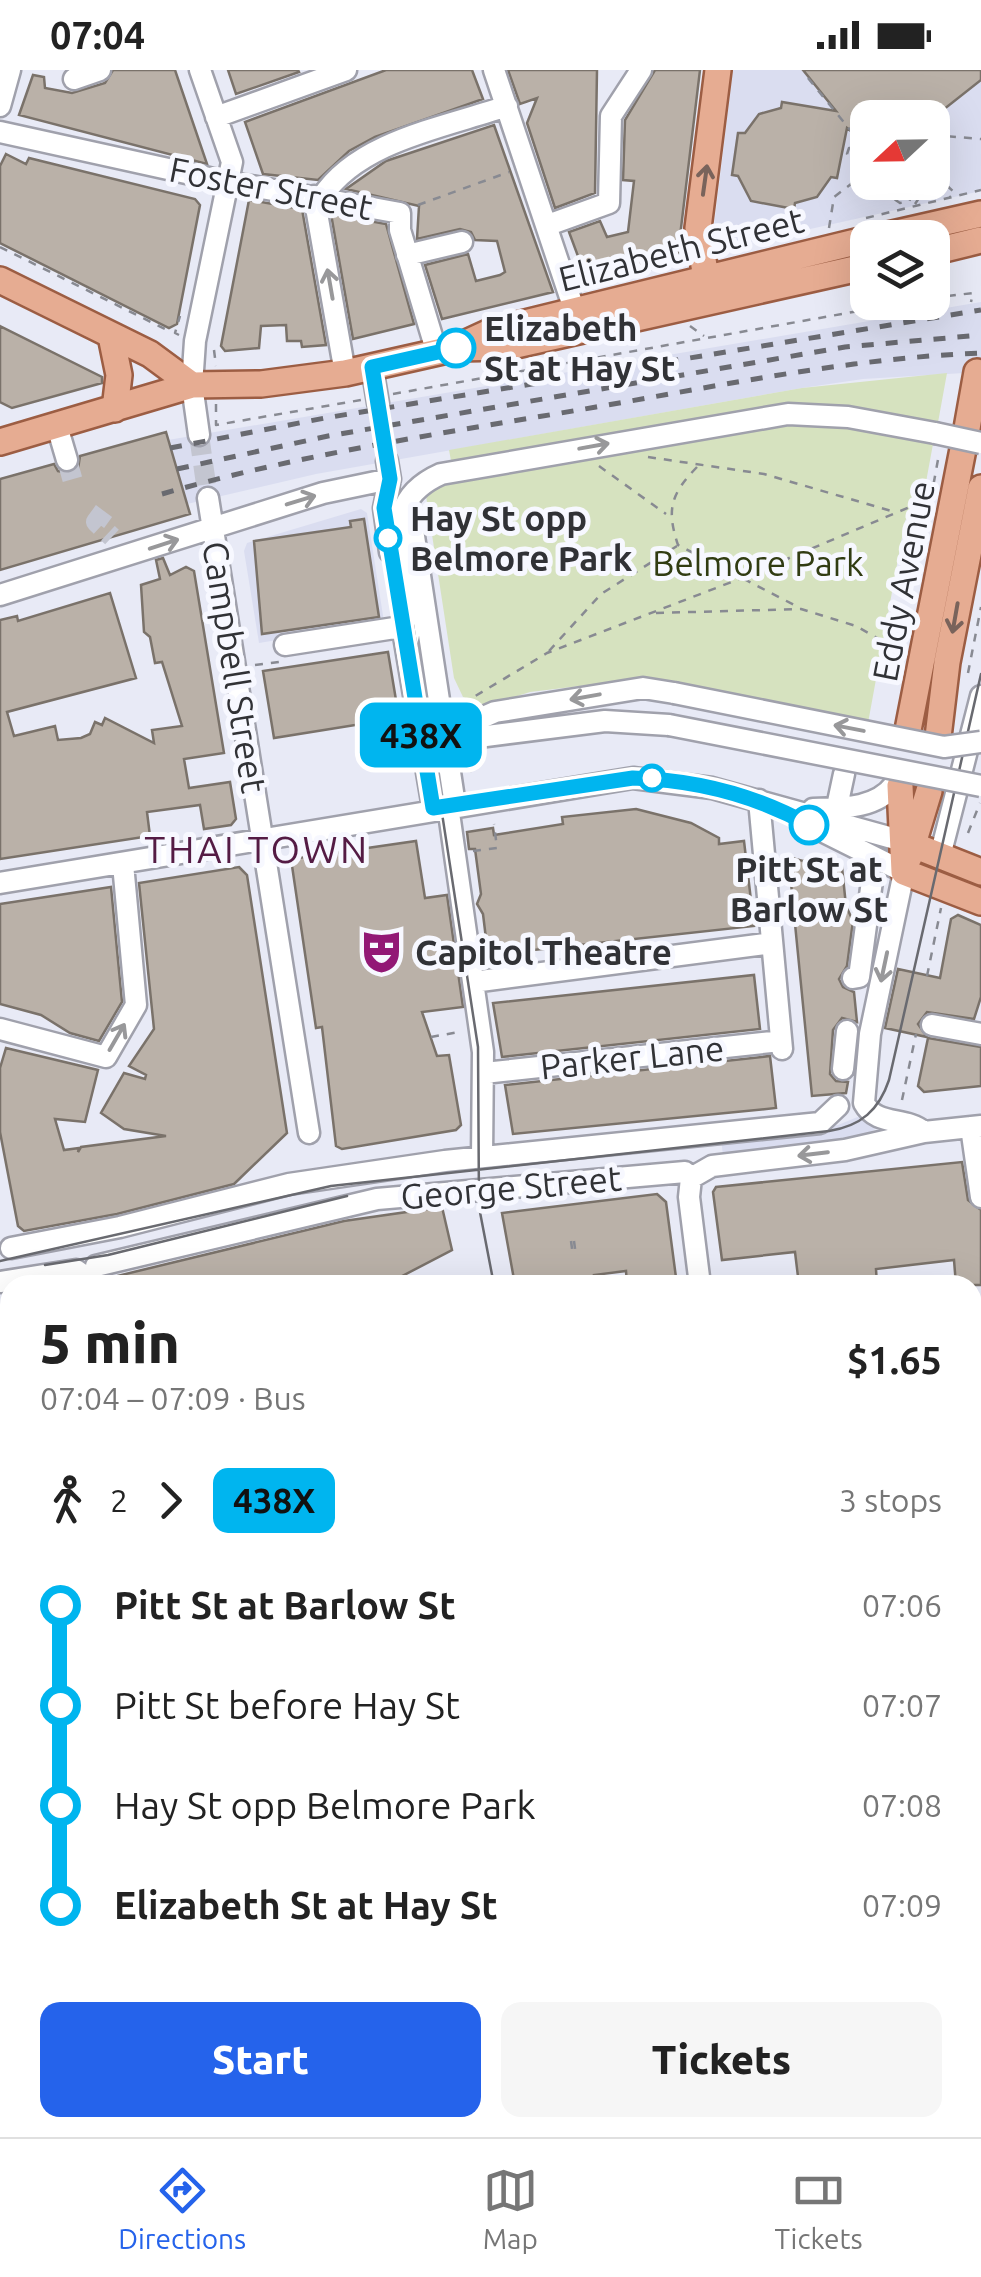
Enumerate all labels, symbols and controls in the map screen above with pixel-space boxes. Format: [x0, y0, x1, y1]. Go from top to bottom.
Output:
text: 07:04 [50, 14, 145, 56]
north arrow [850, 100, 950, 200]
map controls [850, 100, 950, 320]
street label: Foster Street [166, 149, 376, 227]
one-way arrow [696, 165, 715, 197]
street label: Elizabeth Street [555, 199, 808, 299]
button: layers [850, 220, 950, 320]
one-way arrow [320, 269, 339, 301]
place label: Elizabeth St at Hay St [484, 308, 676, 388]
marker: Elizabeth St at Hay St [437, 329, 475, 367]
one-way arrow [577, 436, 610, 455]
street label: Eddy Avenue [864, 478, 942, 684]
one-way arrow [284, 490, 316, 508]
place label: Hay St opp Belmore Park [410, 498, 633, 578]
marker: Hay St opp Belmore Park [375, 525, 401, 551]
one-way arrow [147, 534, 179, 552]
street label: Campbell Street [195, 538, 275, 796]
park label: Belmore Park [652, 543, 864, 583]
one-way arrow [944, 601, 963, 633]
one-way arrow [569, 688, 601, 707]
line badge: 438X [351, 702, 491, 768]
text: 438X [380, 715, 462, 755]
one-way arrow [834, 717, 866, 736]
unlabelled marker [639, 765, 665, 791]
marker: Pitt St at Barlow St [790, 806, 828, 844]
district label: THAI TOWN [144, 828, 370, 870]
place label: Pitt St at Barlow St [730, 849, 888, 929]
theatre icon: Capitol Theatre [358, 928, 406, 976]
place label: Capitol Theatre [415, 932, 672, 972]
one-way arrow [874, 950, 893, 982]
one-way arrow [108, 1023, 128, 1052]
street label: Parker Lane [538, 1027, 726, 1087]
one-way arrow [798, 1145, 830, 1164]
street label: George Street [399, 1157, 623, 1217]
text: 5 min [40, 1312, 180, 1373]
text: $1.65 [847, 1339, 942, 1381]
text: 07:04 – 07:09 · Bus [40, 1380, 306, 1416]
icon: walk [40, 1473, 95, 1528]
icon: forward [143, 1473, 198, 1528]
text: 438X [233, 1480, 315, 1520]
text: 2 [110, 1482, 128, 1518]
text: 3 stops [839, 1482, 942, 1518]
text: Pitt St at Barlow St [114, 1584, 456, 1626]
text: 07:06 [862, 1587, 942, 1623]
text: Pitt St before Hay St [114, 1684, 460, 1726]
text: 07:07 [862, 1687, 942, 1723]
text: Hay St opp Belmore Park [114, 1784, 536, 1826]
text: 07:08 [862, 1787, 942, 1823]
text: Elizabeth St at Hay St [114, 1884, 498, 1926]
text: 07:09 [862, 1887, 942, 1923]
button: Start [40, 2002, 481, 2117]
button: Tickets [501, 2002, 942, 2117]
tab: Directions [118, 2163, 246, 2254]
tab: Map [483, 2163, 538, 2254]
tab: Tickets [774, 2163, 863, 2254]

